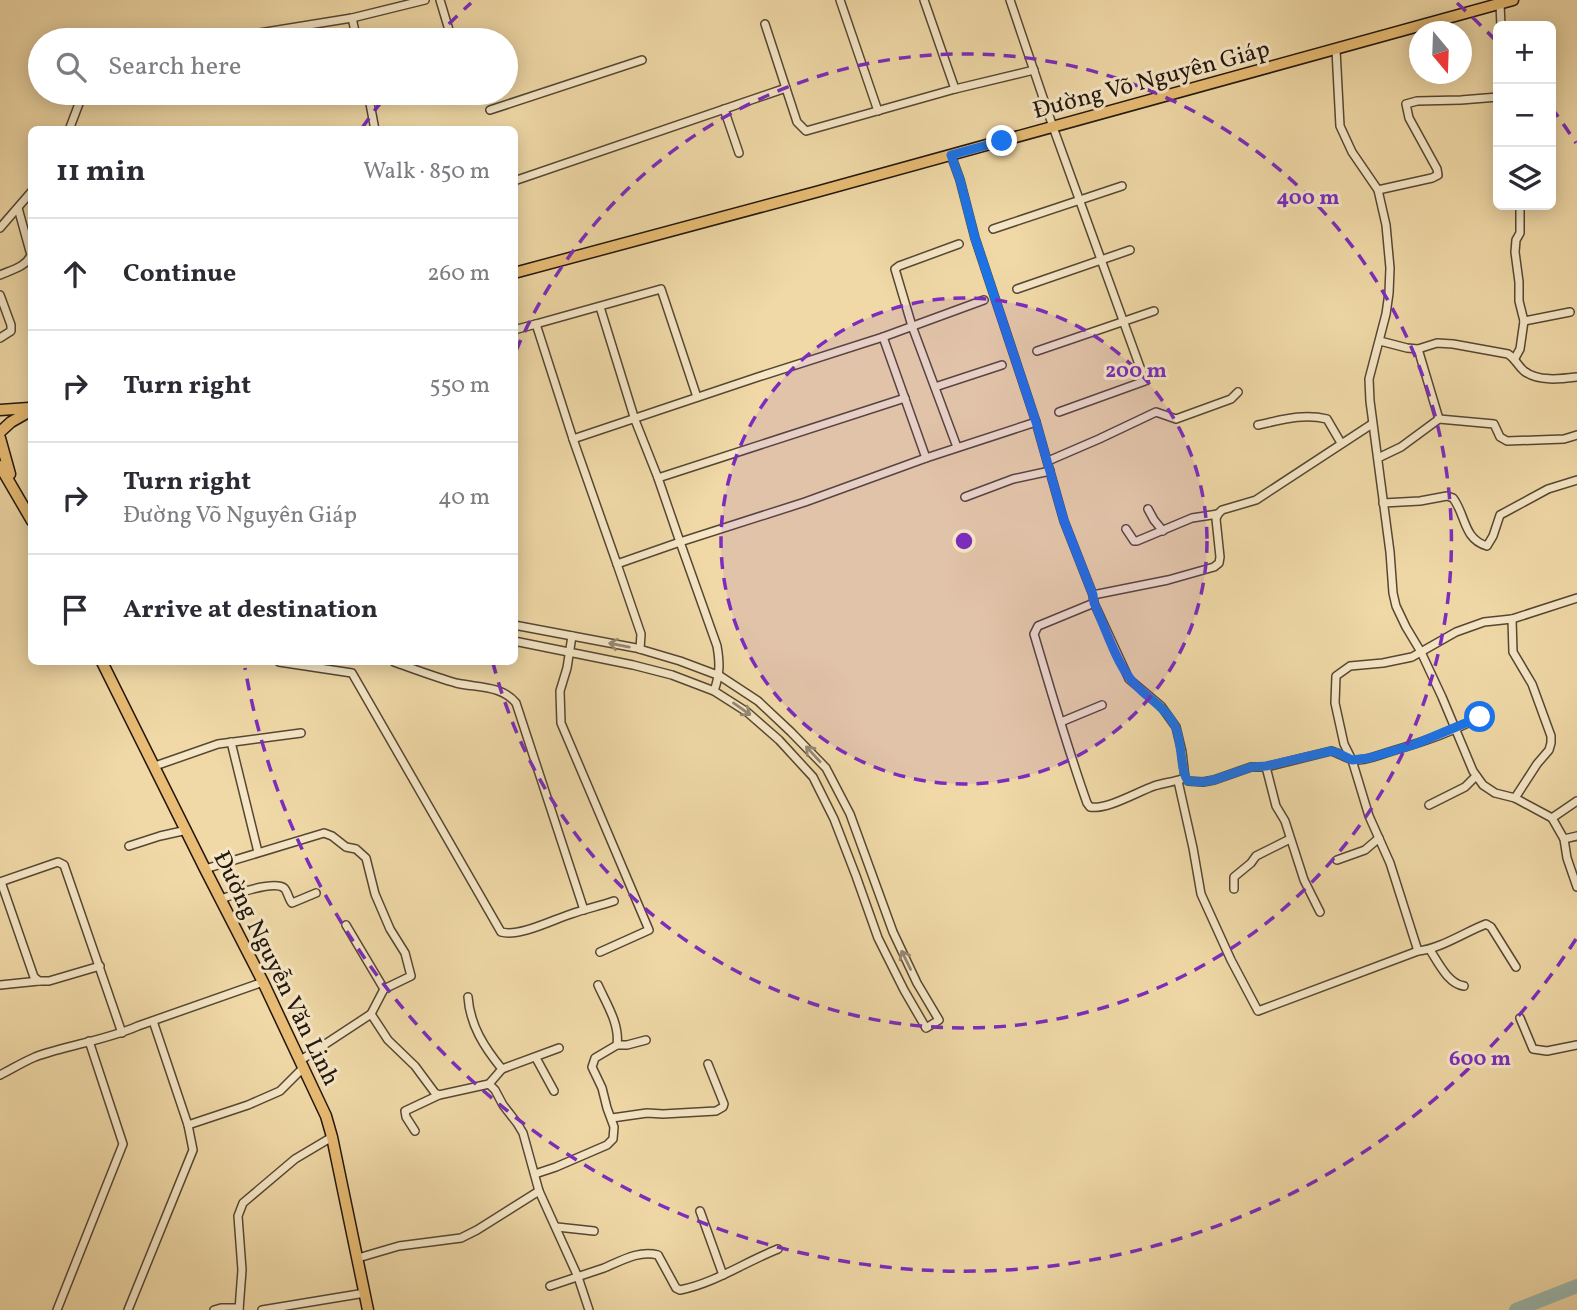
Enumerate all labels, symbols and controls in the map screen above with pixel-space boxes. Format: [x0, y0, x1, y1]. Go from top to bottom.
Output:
north arrow [1409, 21, 1472, 84]
map controls [1493, 21, 1556, 210]
button: + [1493, 21, 1556, 84]
search box [28, 28, 518, 105]
street label: Đường Võ Nguyên Giáp [1029, 33, 1274, 129]
icon: search [52, 48, 90, 86]
text: Search here [108, 49, 241, 85]
button: − [1493, 84, 1556, 147]
route end [986, 125, 1017, 156]
button: layers [1493, 147, 1556, 210]
text: 11 min [56, 151, 146, 193]
text: Walk · 850 m [363, 156, 490, 188]
text: 400 m [1277, 184, 1339, 213]
icon: ahead [56, 255, 94, 293]
text: Continue [123, 256, 236, 292]
text: 260 m [427, 258, 490, 290]
text: 200 m [1105, 357, 1167, 386]
icon: right [56, 367, 94, 405]
text: Turn right [123, 368, 251, 404]
text: 550 m [430, 370, 490, 402]
text: Turn right [123, 464, 251, 500]
icon: right [56, 479, 94, 517]
text: 40 m [438, 482, 490, 514]
text: Đường Võ Nguyên Giáp [123, 500, 357, 532]
centre of rings [952, 529, 976, 553]
icon: arrive [56, 591, 94, 629]
text: Arrive at destination [123, 592, 378, 628]
one-way arrow [608, 638, 631, 651]
route start [1464, 701, 1495, 732]
one-way arrow [732, 702, 751, 716]
one-way arrow [804, 746, 821, 763]
street label: Đường Nguyễn Văn Linh [203, 846, 347, 1092]
one-way arrow [899, 950, 913, 971]
text: 600 m [1449, 1045, 1511, 1074]

